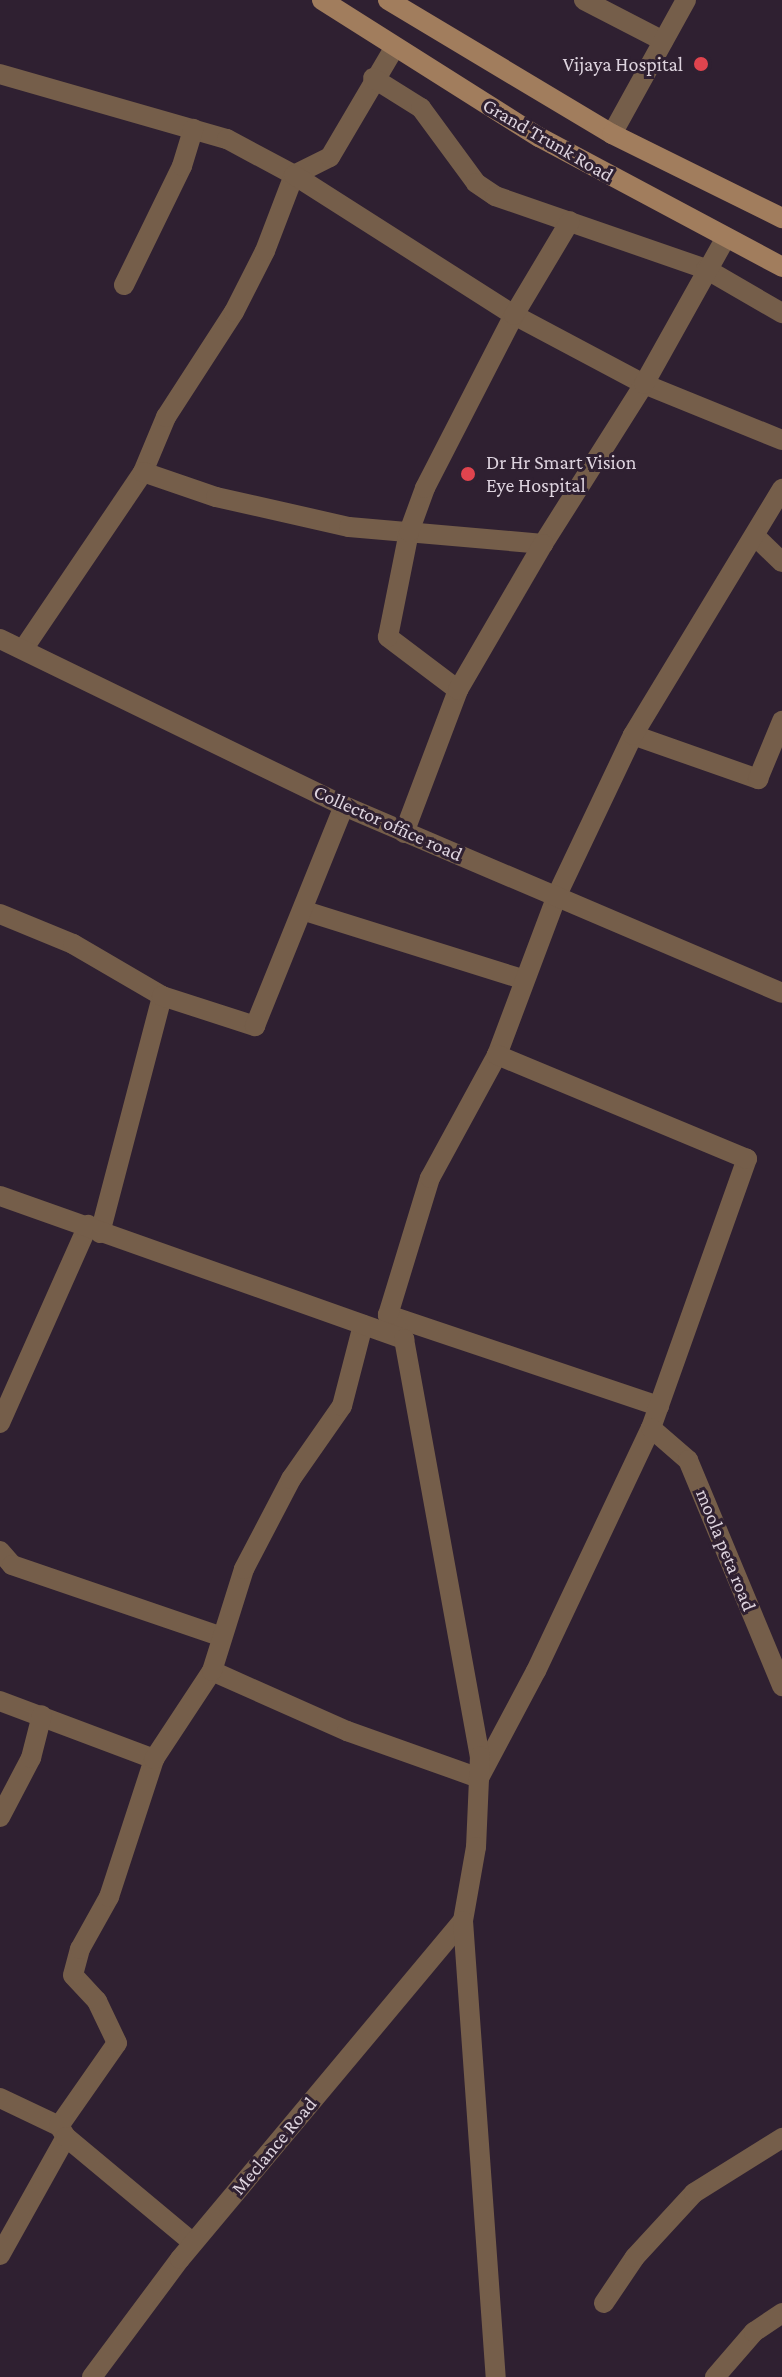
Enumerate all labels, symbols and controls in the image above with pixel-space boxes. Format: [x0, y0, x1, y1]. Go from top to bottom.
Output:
place label: Vijaya Hospital [563, 52, 683, 76]
marker: Vijaya Hospital [690, 53, 712, 75]
street label: Grand Trunk Road [478, 93, 618, 187]
place label: Dr Hr Smart Vision Eye Hospital [486, 450, 636, 497]
marker: Dr Hr Smart Vision Eye Hospital [457, 463, 479, 485]
street label: Collector office road [310, 779, 466, 867]
street label: moola peta road [691, 1486, 761, 1614]
street label: Meclance Road [226, 2092, 322, 2200]

